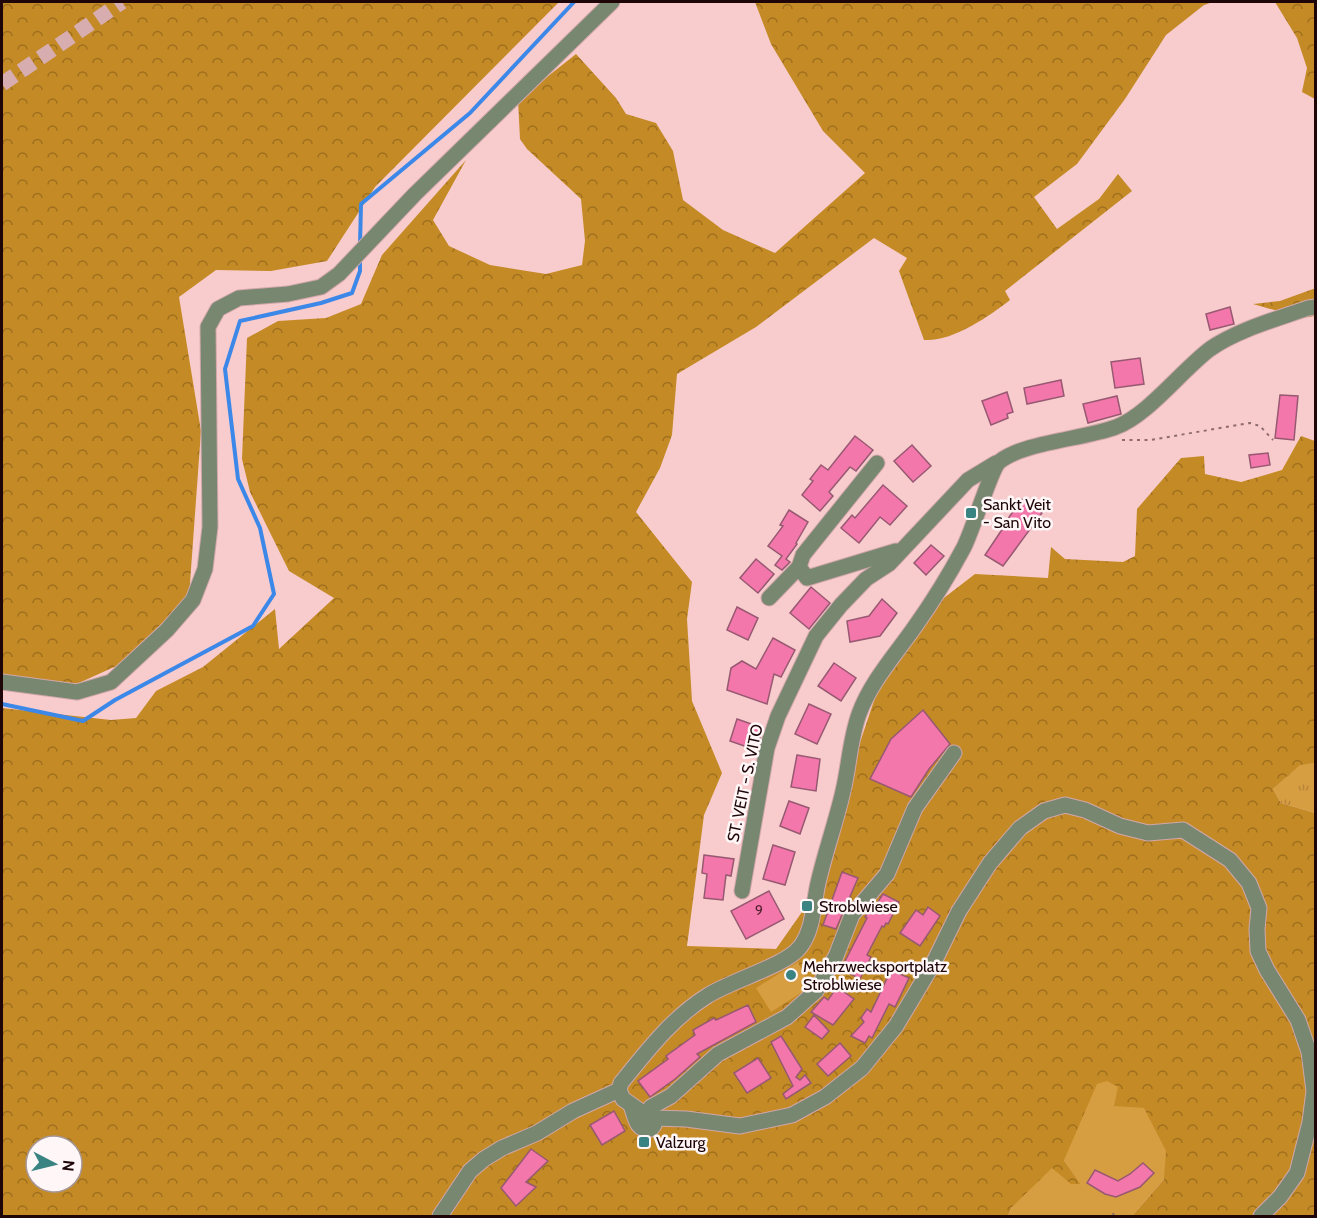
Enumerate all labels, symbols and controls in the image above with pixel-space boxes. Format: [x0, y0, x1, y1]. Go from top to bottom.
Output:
place label: Sankt Veit - San Vito [983, 495, 1052, 532]
marker: Sankt Veit - San Vito [964, 506, 978, 520]
street label: ST. VEIT - S. VITO [723, 722, 767, 844]
place label: Stroblwiese [819, 897, 898, 916]
marker: Stroblwiese [800, 899, 814, 913]
house number: 9 [755, 901, 763, 919]
place label: Mehrzwecksportplatz Stroblwiese [803, 957, 948, 994]
marker: Mehrzwecksportplatz Stroblwiese [784, 968, 798, 982]
place label: Valzurg [656, 1133, 706, 1152]
north arrow [24, 1134, 84, 1194]
marker: Valzurg [637, 1135, 651, 1149]
text: N [58, 1159, 79, 1173]

